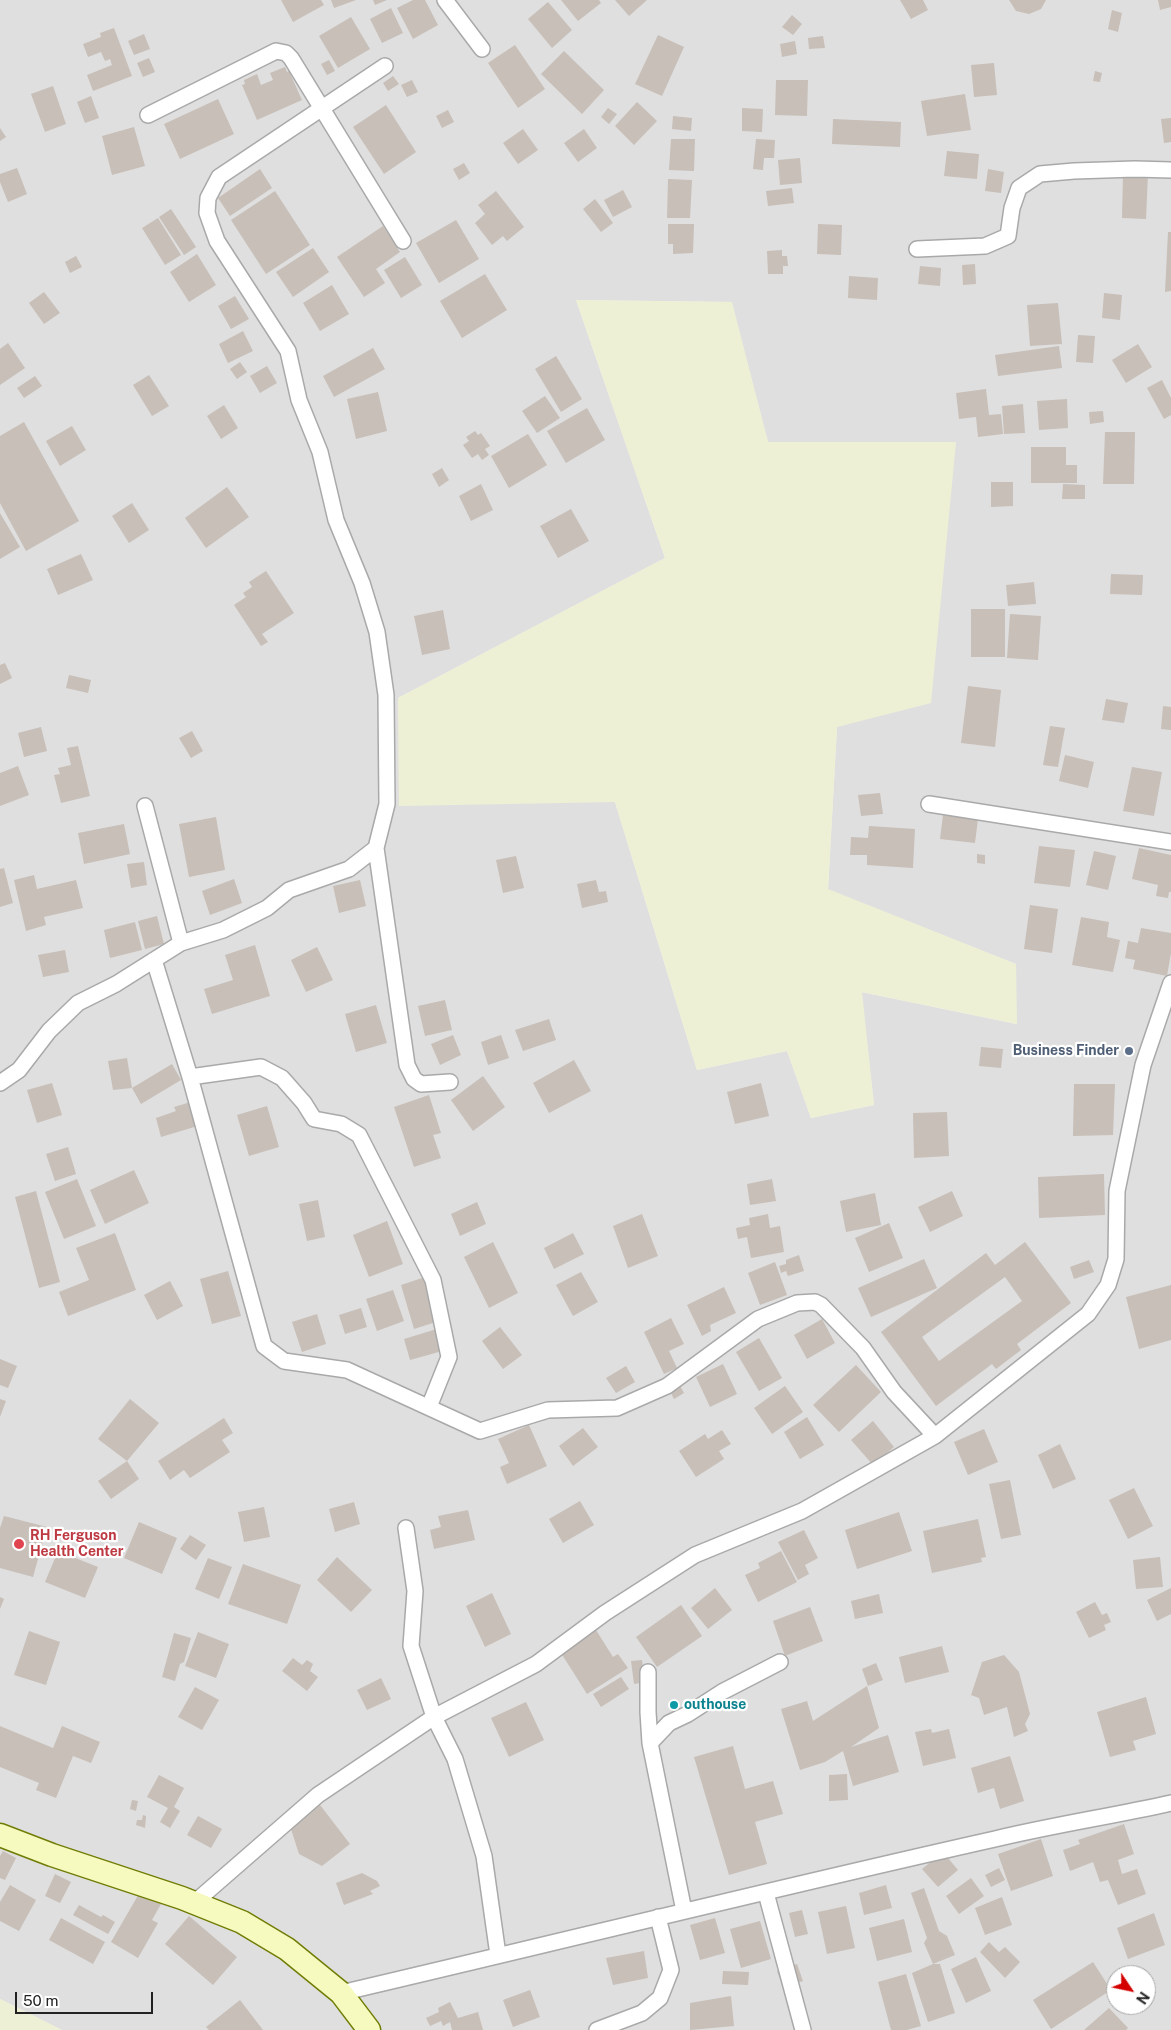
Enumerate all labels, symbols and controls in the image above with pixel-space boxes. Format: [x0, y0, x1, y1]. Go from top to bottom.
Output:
place label: Business Finder [1013, 1043, 1119, 1059]
marker: Business Finder [1123, 1045, 1135, 1057]
place label: RH Ferguson Health Center [30, 1528, 124, 1560]
marker: RH Ferguson Health Center [12, 1537, 26, 1551]
place label: outhouse [684, 1697, 746, 1713]
marker: outhouse [668, 1699, 680, 1711]
north arrow [1106, 1965, 1156, 2015]
scale bar [18, 1982, 155, 2014]
text: N [1133, 1989, 1152, 2007]
text: 50 m [23, 1992, 58, 2009]

